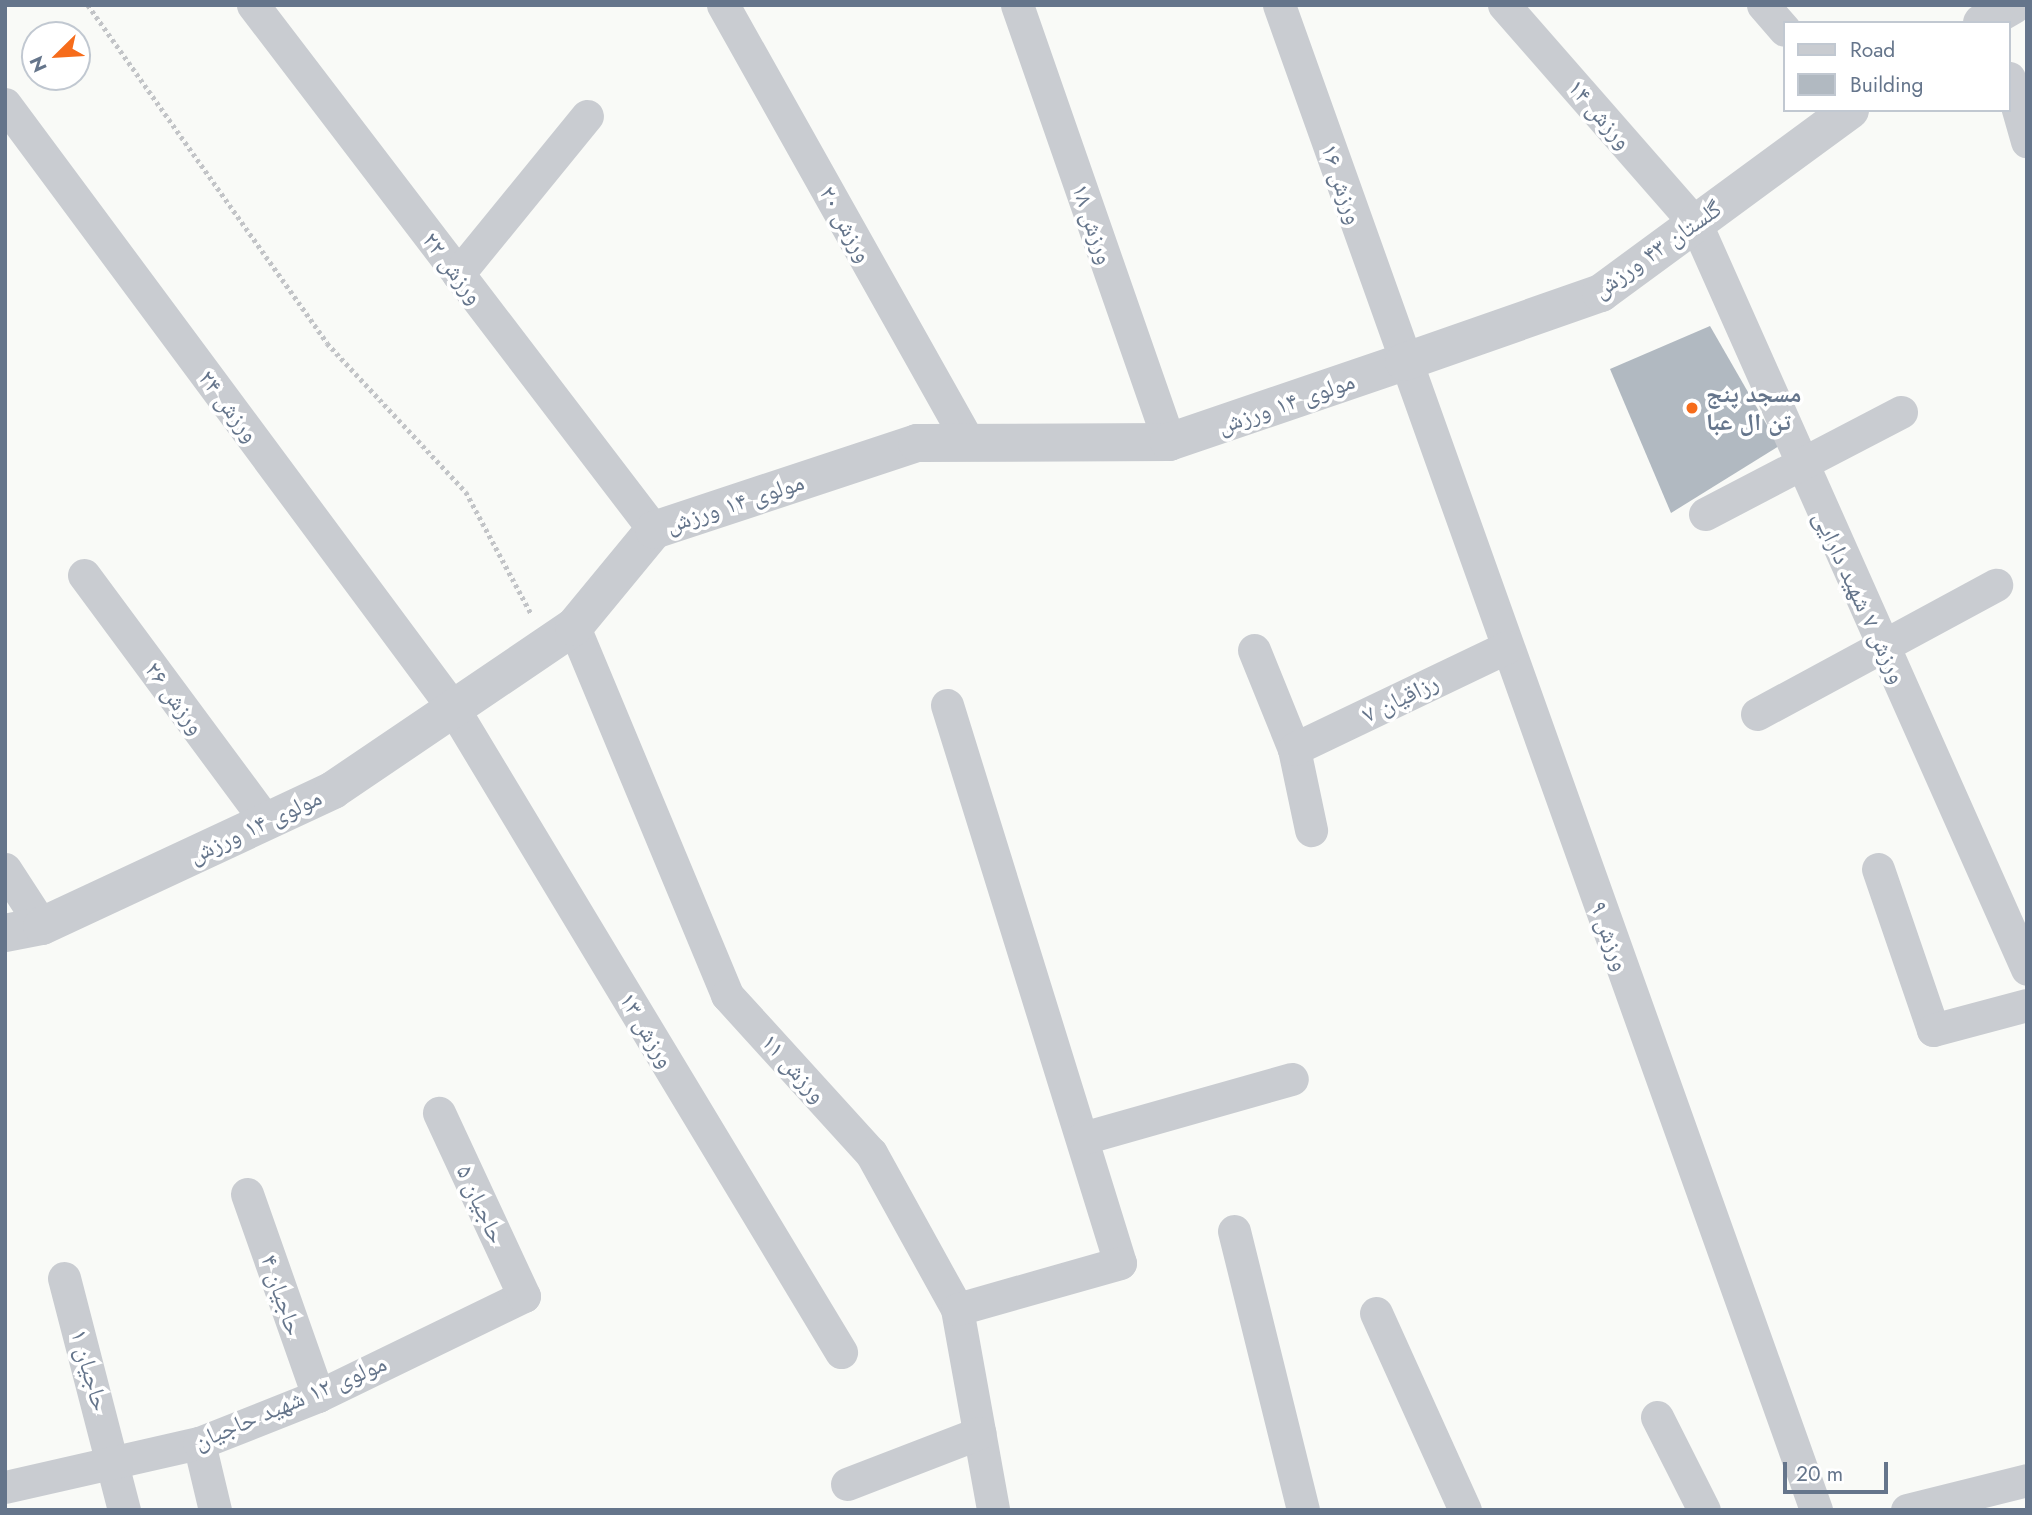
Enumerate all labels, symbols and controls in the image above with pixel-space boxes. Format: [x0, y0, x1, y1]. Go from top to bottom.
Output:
north arrow [21, 21, 91, 91]
legend [1784, 21, 2011, 112]
text: Road [1850, 35, 1895, 65]
text: N [23, 52, 54, 76]
text: Building [1850, 70, 1923, 100]
street label: ورزش ۱۴ [1562, 73, 1638, 155]
street label: ورزش ۱۶ [1315, 140, 1369, 228]
street label: ورزش ۱۸ [1066, 180, 1120, 268]
street label: ورزش ۲۰ [813, 181, 879, 267]
street label: گلستان ۴۳ ورزش [1587, 194, 1727, 304]
street label: ورزش ۲۲ [417, 226, 489, 310]
street label: ورزش ۲۴ [193, 364, 265, 448]
street label: مولوی ۱۴ ورزش [1214, 366, 1358, 440]
place label: مسجد پنج تن ال عبا [1706, 380, 1801, 436]
marker: مسجد پنج تن ال عبا [1684, 400, 1700, 416]
street label: مولوی ۱۴ ورزش [662, 467, 808, 539]
street label: ورزش ۷ شهید دارایی [1807, 506, 1913, 688]
street label: ورزش ۲۶ [139, 656, 211, 740]
street label: رزاقیان ۷ [1357, 667, 1443, 729]
street label: مولوی ۱۴ ورزش [184, 783, 326, 869]
street label: ورزش ۹ [1584, 897, 1636, 975]
street label: ورزش ۱۳ [613, 987, 681, 1073]
street label: ورزش ۱۱ [756, 1028, 832, 1108]
street label: حاجیان ۵ [450, 1160, 512, 1248]
street label: حاجیان ۴ [255, 1251, 309, 1339]
street label: حاجیان ۱ [65, 1326, 115, 1414]
street label: مولوی ۱۲ شهید حاجیان [189, 1348, 391, 1456]
scale bar [1787, 1448, 1892, 1492]
text: 20 m [1796, 1459, 1843, 1489]

